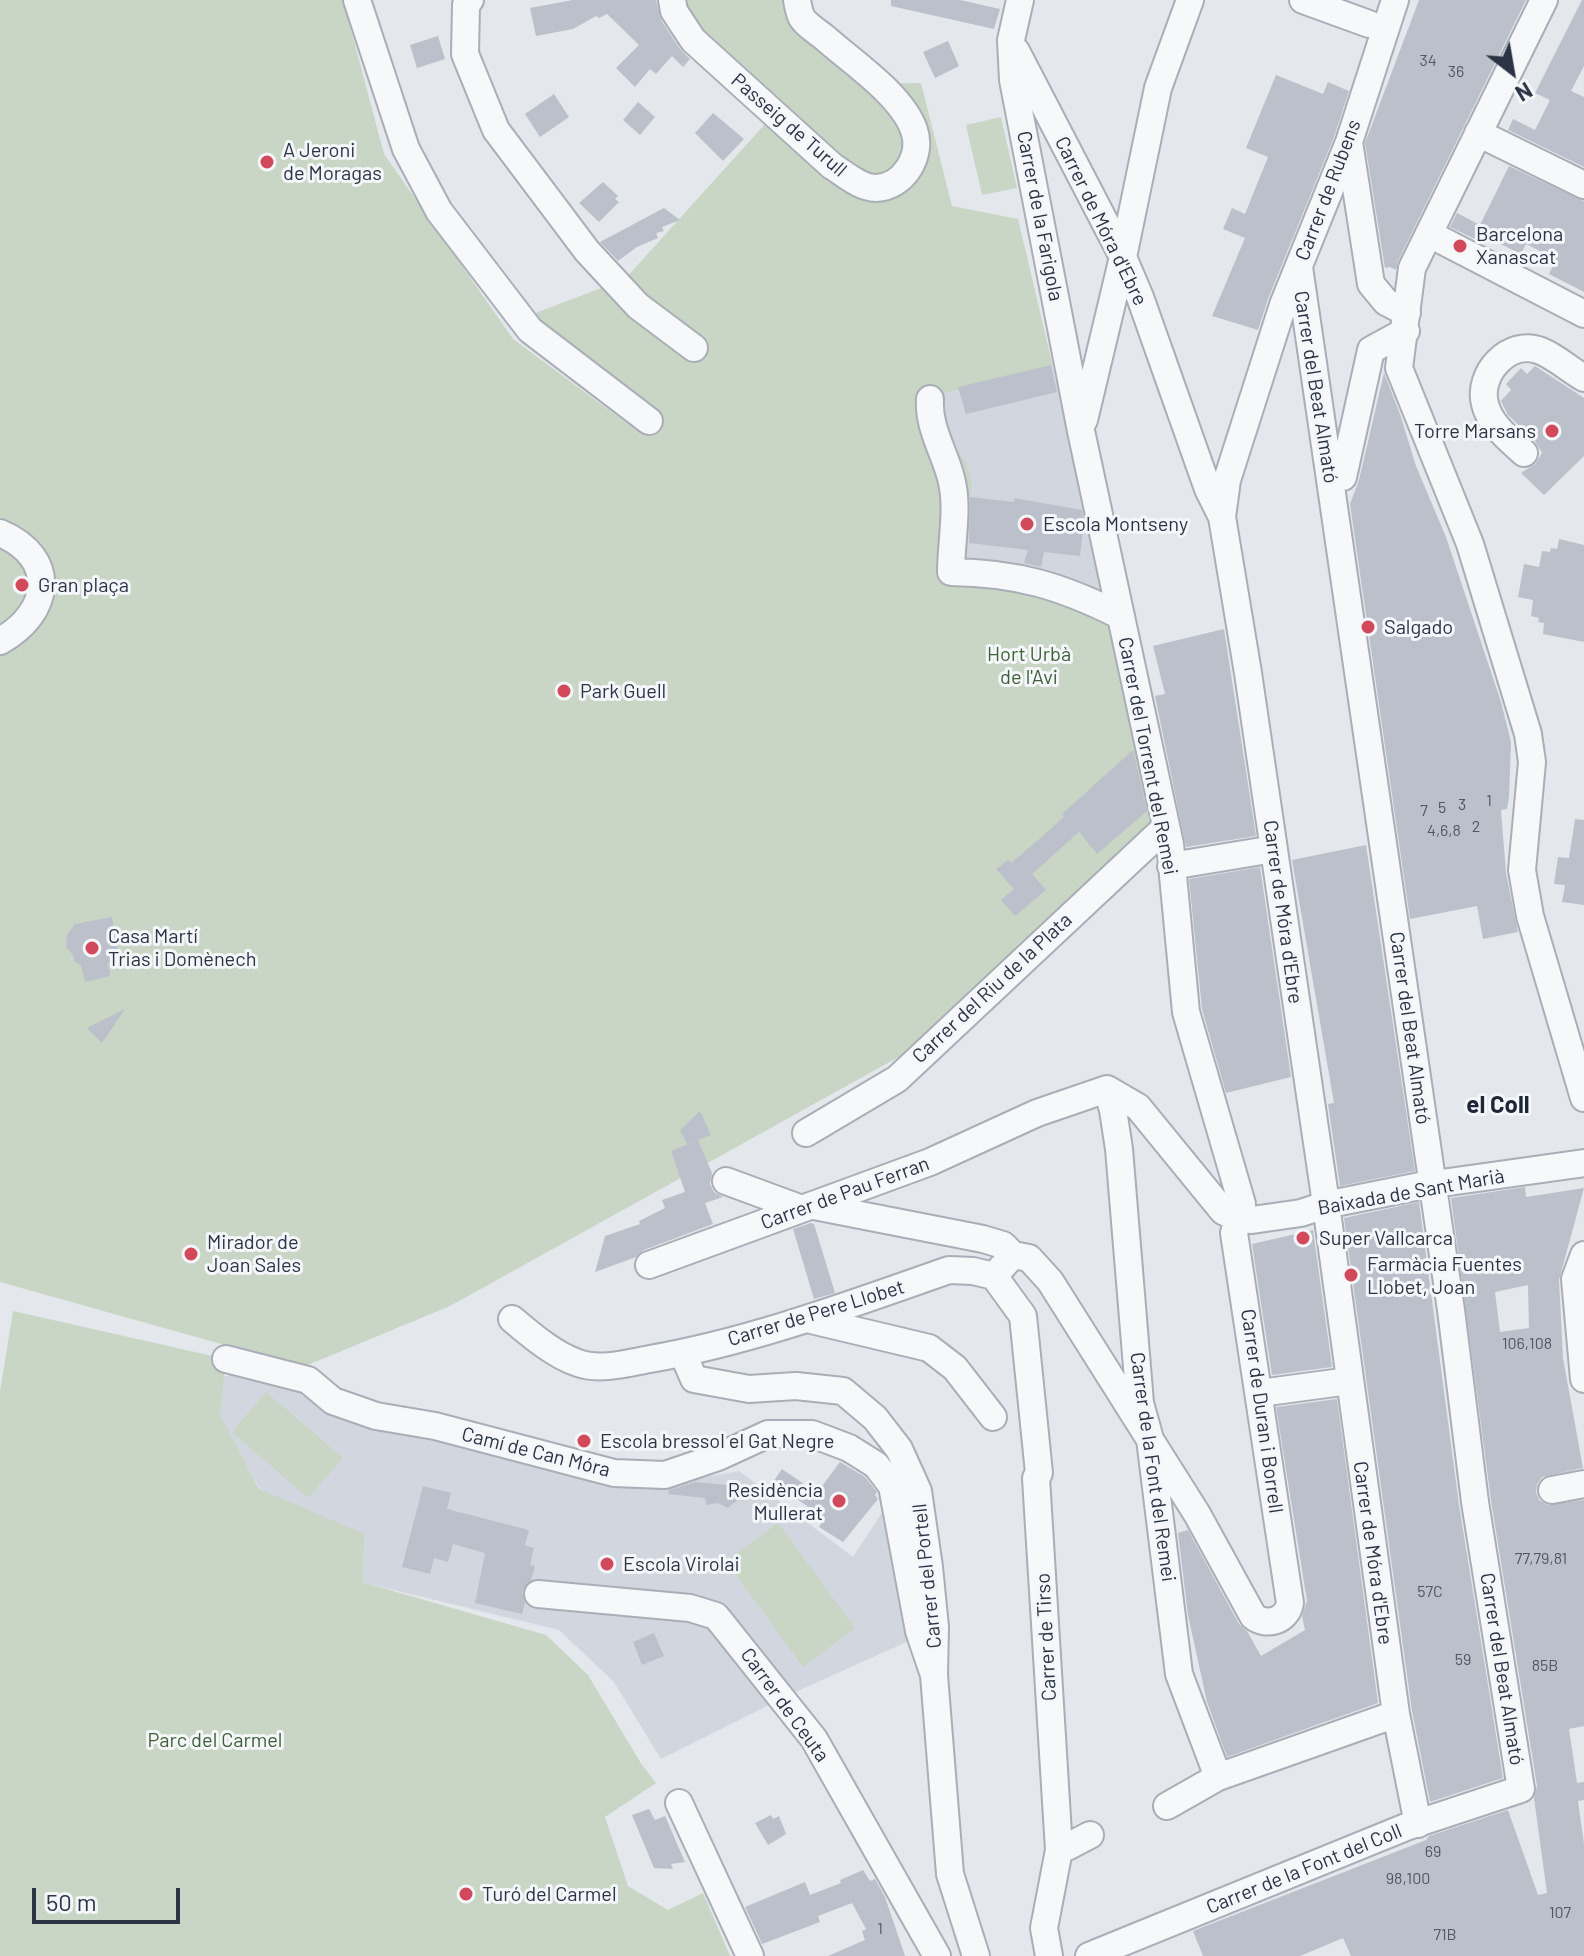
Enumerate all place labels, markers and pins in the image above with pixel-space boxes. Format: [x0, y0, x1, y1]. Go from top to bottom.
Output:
place label: A Jeroni de Moragas [283, 138, 382, 185]
marker: A Jeroni de Moragas [258, 153, 276, 171]
place label: Barcelona Xanascat [1476, 222, 1563, 269]
marker: Barcelona Xanascat [1451, 237, 1469, 255]
place label: Torre Marsans [1414, 419, 1536, 443]
marker: Torre Marsans [1543, 422, 1561, 440]
place label: Escola Montseny [1043, 512, 1188, 536]
marker: Escola Montseny [1018, 515, 1036, 533]
place label: Gran plaça [38, 573, 129, 597]
marker: Gran plaça [13, 576, 31, 594]
place label: Salgado [1384, 615, 1453, 639]
marker: Salgado [1359, 618, 1377, 636]
place label: Park Guell [580, 679, 666, 703]
marker: Park Guell [555, 682, 573, 700]
place label: Casa Martí Trias i Domènech [108, 924, 256, 971]
marker: Casa Martí Trias i Domènech [83, 939, 101, 957]
place label: Super Vallcarca [1319, 1226, 1453, 1250]
marker: Super Vallcarca [1294, 1229, 1312, 1247]
place label: Mirador de Joan Sales [207, 1230, 301, 1277]
marker: Mirador de Joan Sales [182, 1245, 200, 1263]
place label: Farmàcia Fuentes Llobet, Joan [1367, 1252, 1522, 1299]
marker: Farmàcia Fuentes Llobet, Joan [1342, 1266, 1360, 1284]
place label: Escola bressol el Gat Negre [600, 1429, 834, 1453]
marker: Escola bressol el Gat Negre [575, 1432, 593, 1450]
place label: Residència Mullerat [728, 1478, 823, 1525]
marker: Residència Mullerat [830, 1492, 848, 1510]
place label: Escola Virolai [623, 1552, 740, 1576]
marker: Escola Virolai [598, 1555, 616, 1573]
place label: Turó del Carmel [482, 1882, 616, 1906]
marker: Turó del Carmel [457, 1885, 475, 1903]

